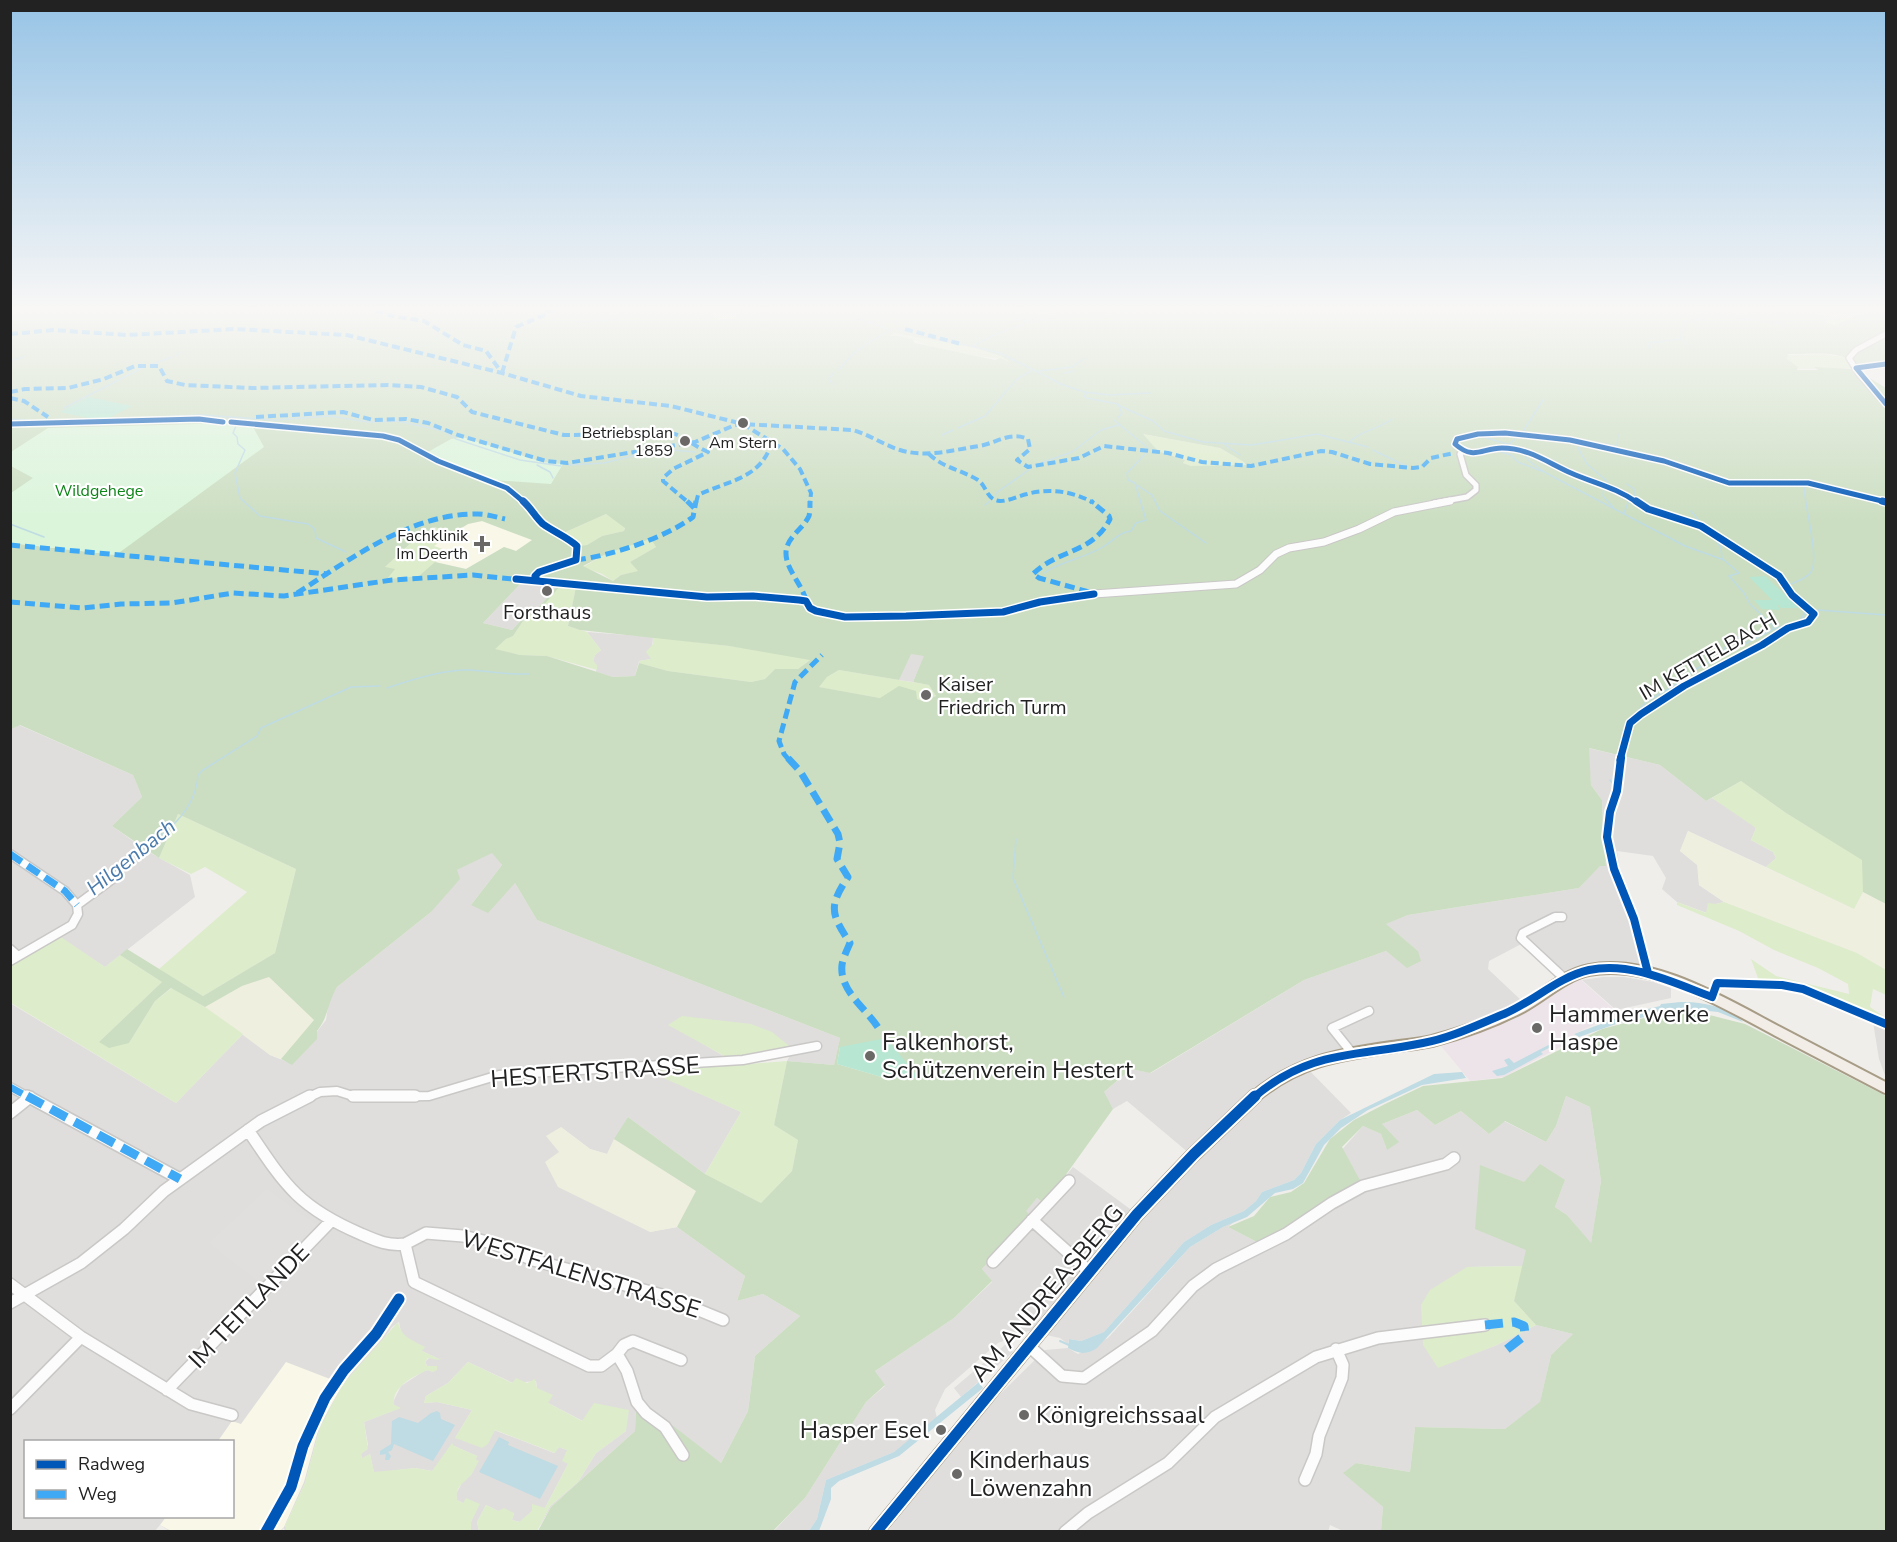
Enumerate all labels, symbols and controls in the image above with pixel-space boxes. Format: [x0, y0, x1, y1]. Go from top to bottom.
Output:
marker: Am Stern [736, 416, 750, 430]
place label: Betriebsplan 1859 [581, 422, 673, 462]
place label: Am Stern [709, 432, 777, 454]
marker: Betriebsplan 1859 [678, 434, 692, 448]
park label: Wildgehege [55, 480, 143, 502]
place label: Fachklinik Im Deerth [396, 525, 469, 565]
marker: Fachklinik Im Deerth [473, 535, 491, 553]
marker: Forsthaus [540, 584, 554, 598]
place label: Forsthaus [503, 599, 591, 626]
street label: IM KETTELBACH [1635, 606, 1782, 707]
place label: Kaiser Friedrich Turm [938, 671, 1067, 721]
marker: Kaiser Friedrich Turm [919, 688, 933, 702]
water label: Hilgenbach [80, 812, 182, 902]
place label: Hammerwerke Haspe [1549, 998, 1709, 1058]
marker: Hammerwerke Haspe [1530, 1021, 1544, 1035]
place label: Falkenhorst, Schützenverein Hestert [882, 1026, 1134, 1086]
street label: HESTERTSTRASSE [489, 1049, 701, 1095]
marker: Falkenhorst, Schützenverein Hestert [863, 1049, 877, 1063]
street label: AM ANDREASBERG [963, 1197, 1131, 1389]
street label: WESTFALENSTRASSE [457, 1222, 705, 1326]
street label: IM TEITLANDE [181, 1237, 317, 1375]
place label: Königreichssaal [1036, 1399, 1204, 1431]
marker: Königreichssaal [1017, 1408, 1031, 1422]
place label: Hasper Esel [800, 1414, 929, 1446]
marker: Hasper Esel [934, 1423, 948, 1437]
legend [24, 1440, 234, 1518]
place label: Kinderhaus Löwenzahn [969, 1444, 1092, 1504]
text: Radweg [78, 1452, 145, 1476]
marker: Kinderhaus Löwenzahn [950, 1467, 964, 1481]
text: Weg [78, 1482, 117, 1506]

